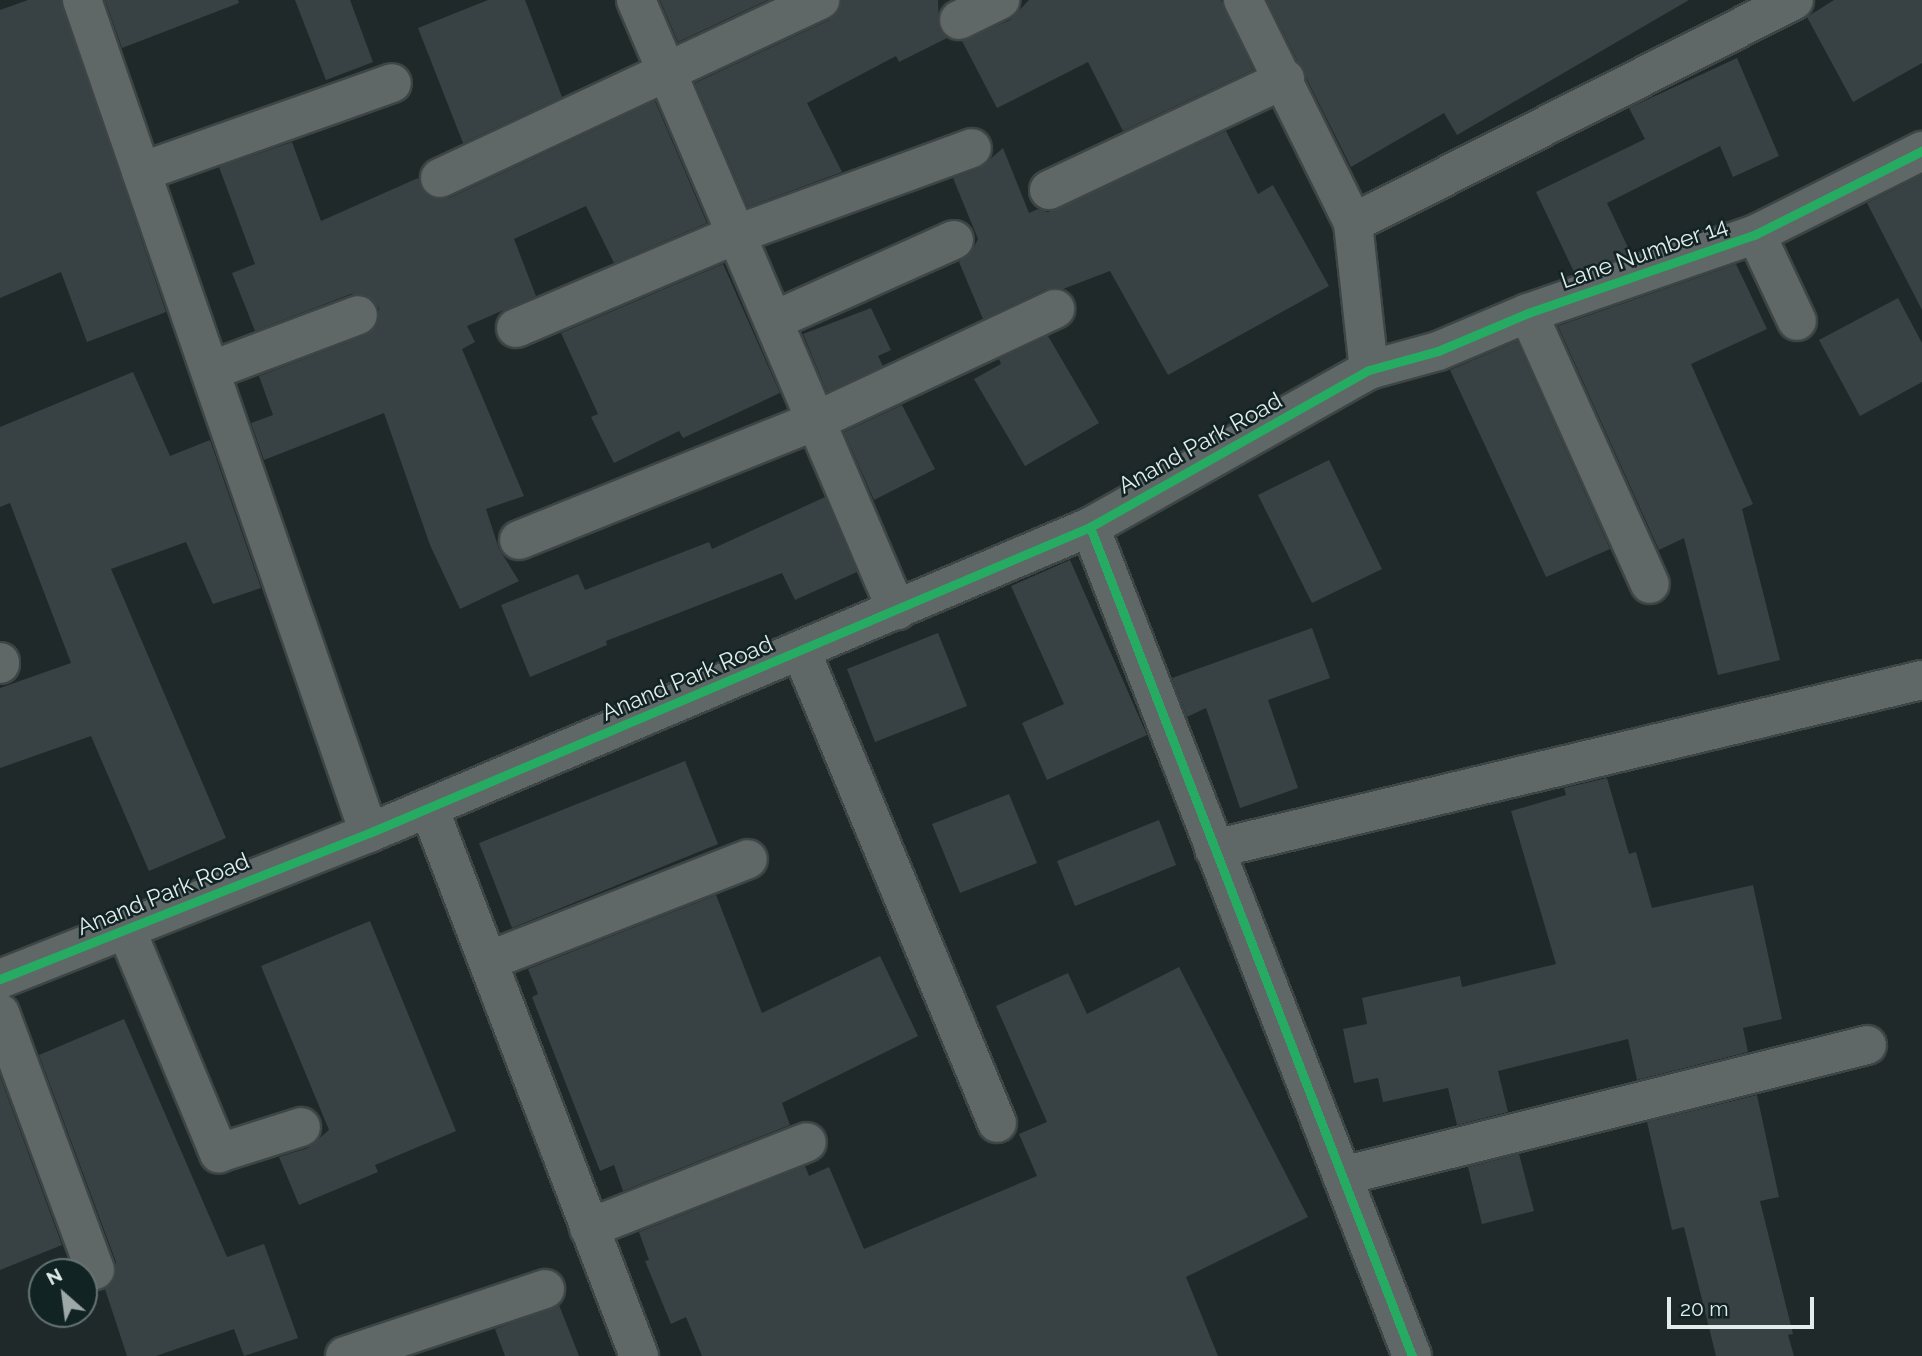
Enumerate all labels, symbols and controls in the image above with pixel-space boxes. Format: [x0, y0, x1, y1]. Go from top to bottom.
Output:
street label: Lane Number 14 [1557, 211, 1731, 295]
street label: Anand Park Road [1113, 387, 1287, 499]
street label: Anand Park Road [597, 630, 777, 726]
street label: Anand Park Road [73, 847, 253, 941]
north arrow [28, 1258, 98, 1328]
text: N [43, 1263, 66, 1289]
scale bar [1670, 1282, 1817, 1326]
text: 20 m [1680, 1296, 1728, 1321]

